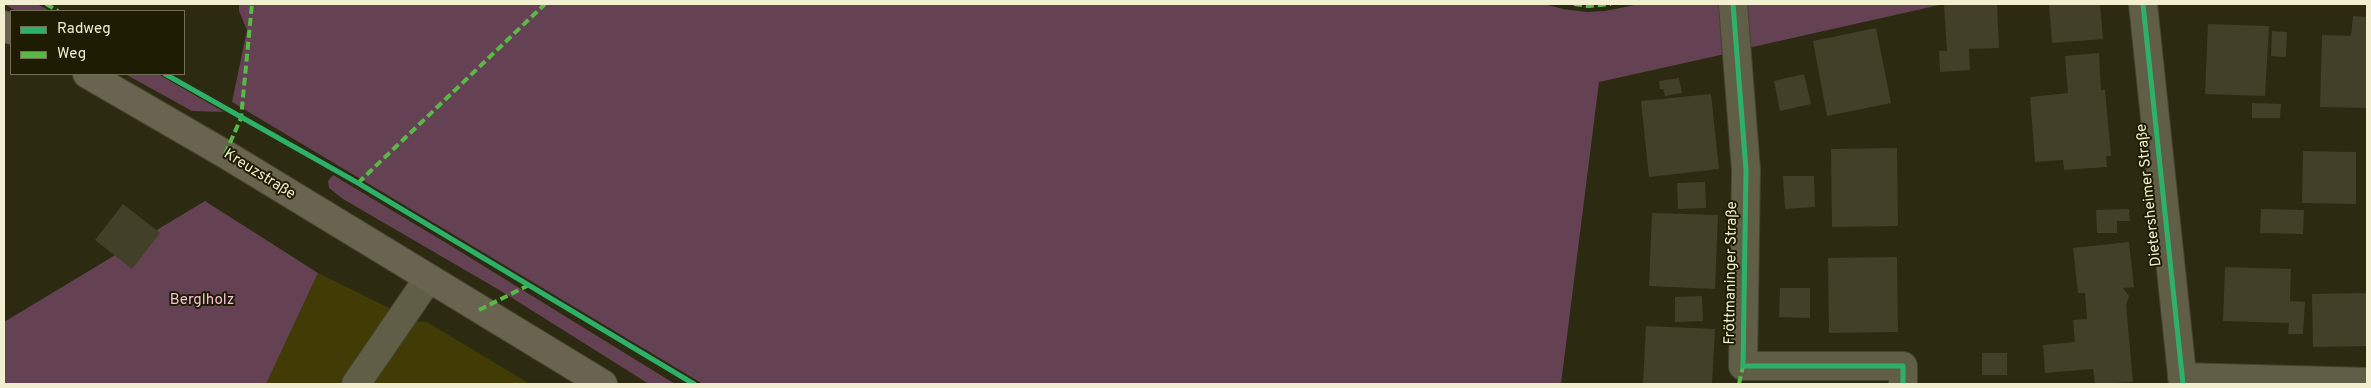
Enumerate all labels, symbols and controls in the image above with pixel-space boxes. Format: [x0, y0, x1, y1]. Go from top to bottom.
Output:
legend [10, 10, 185, 75]
text: Radweg [57, 20, 111, 39]
text: Weg [57, 45, 86, 64]
street label: Dietersheimer Straße [2134, 123, 2166, 267]
street label: Kreuzstraße [220, 146, 298, 204]
street label: Fröttmaninger Straße [1722, 201, 1742, 345]
park label: Berglholz [170, 292, 234, 310]

